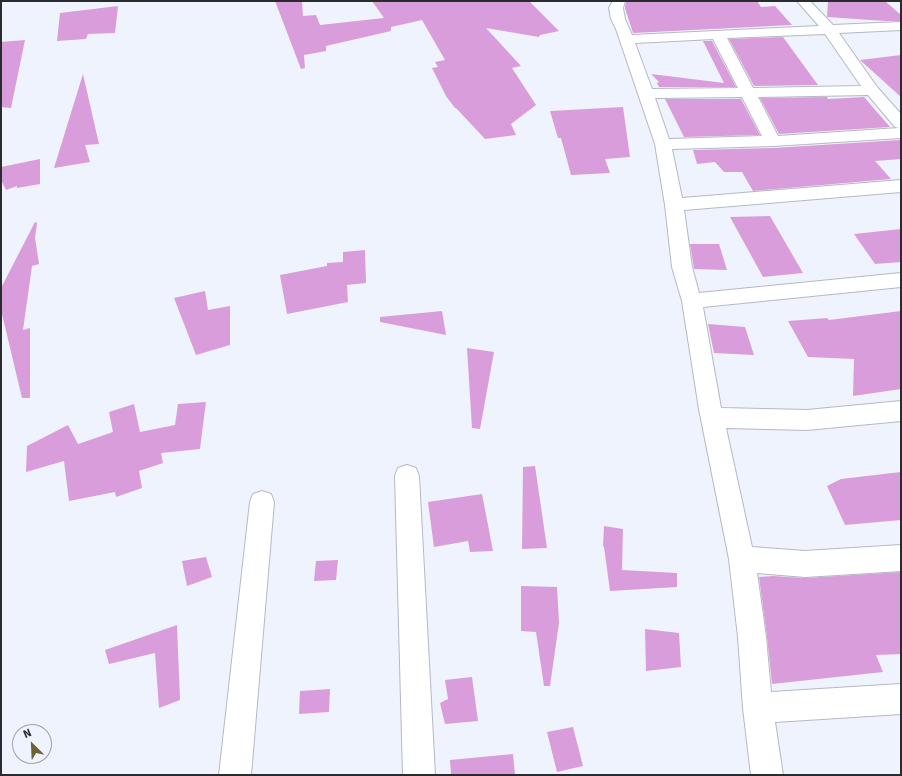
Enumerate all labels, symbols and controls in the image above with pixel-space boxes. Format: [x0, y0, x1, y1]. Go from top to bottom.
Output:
north arrow [12, 724, 52, 764]
text: N [21, 726, 33, 741]

